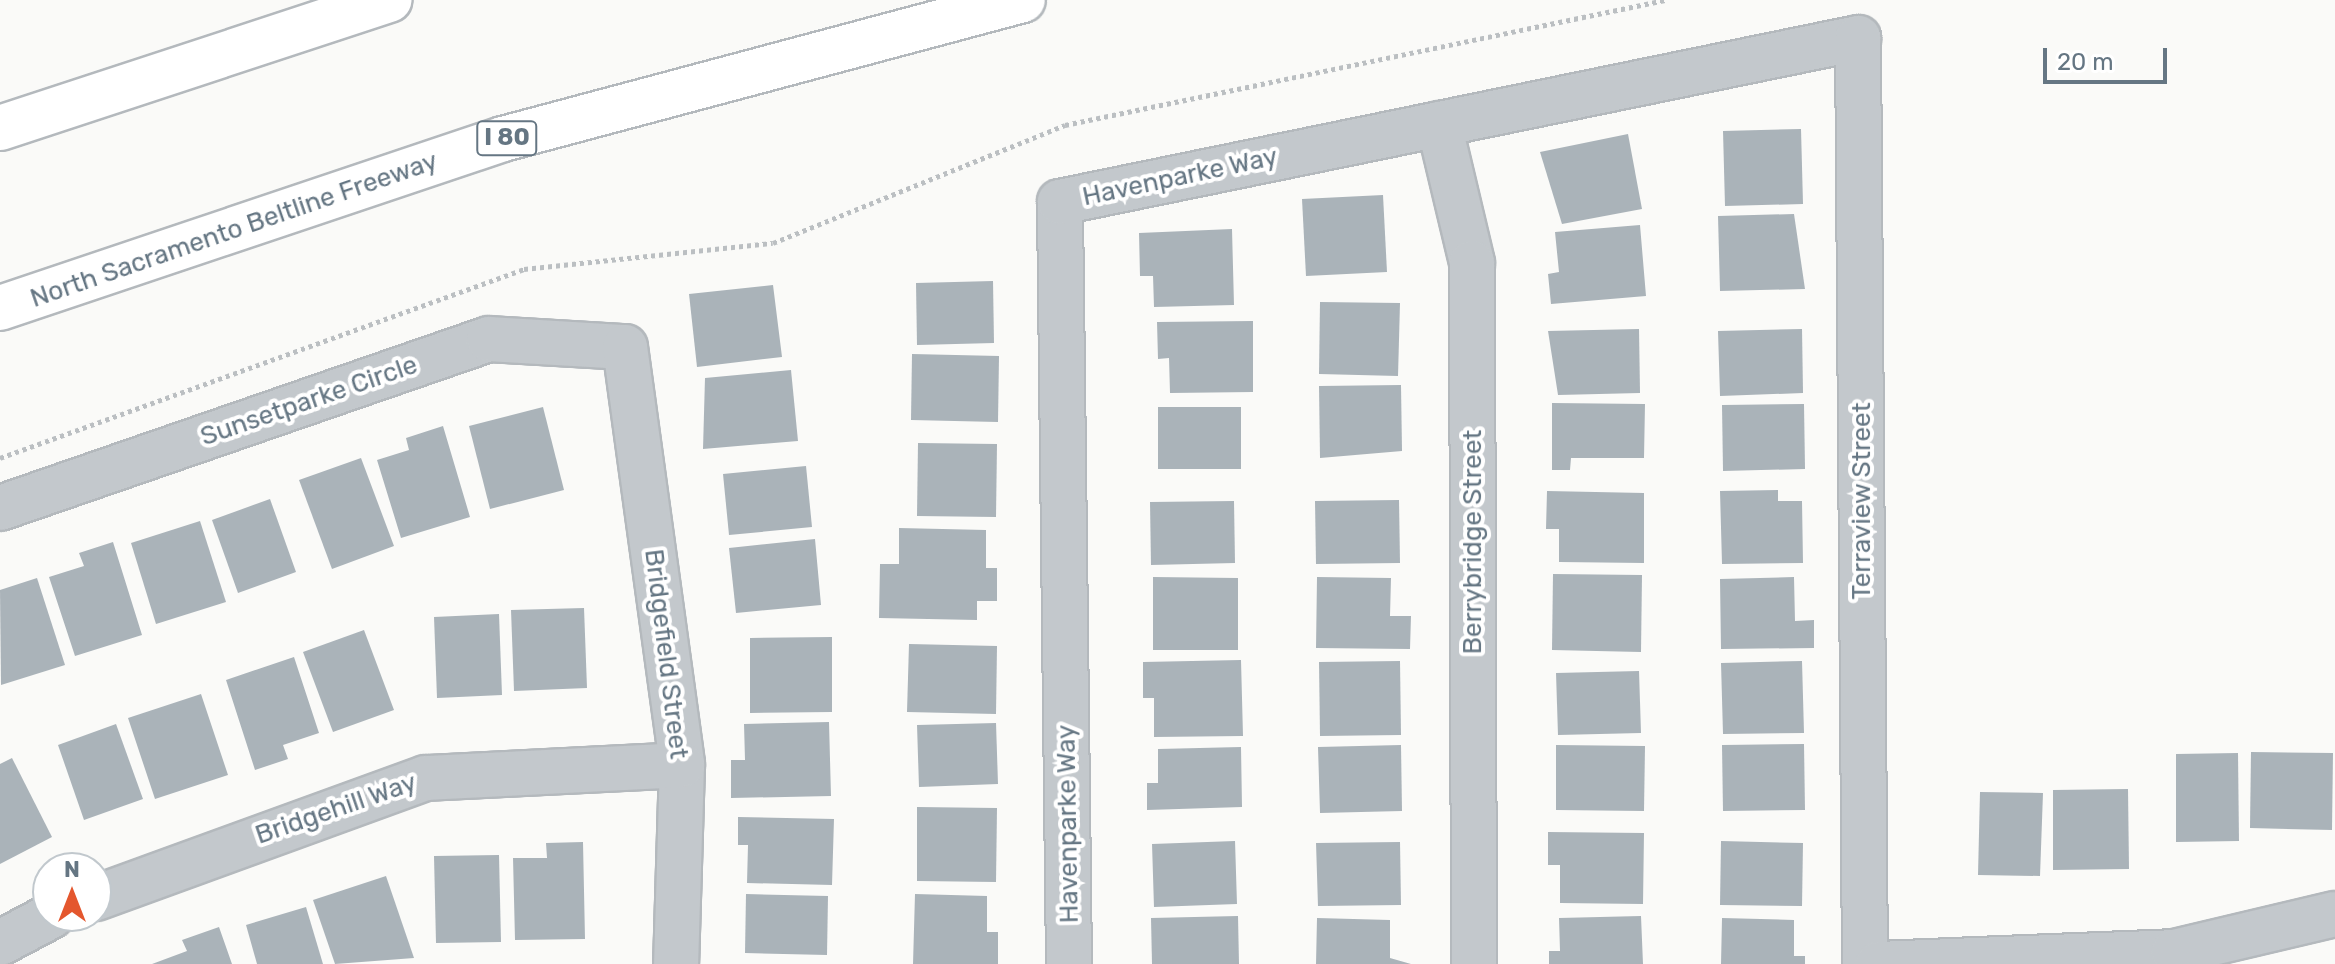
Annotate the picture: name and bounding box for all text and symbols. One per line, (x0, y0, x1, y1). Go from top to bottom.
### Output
scale bar (2047, 32, 2171, 82)
text: 20 m (2057, 48, 2114, 76)
road number: I 80 (475, 118, 539, 158)
street label: Havenparke Way (1079, 141, 1281, 213)
street label: North Sacramento Beltline Freeway (26, 145, 442, 315)
street label: Sunsetparke Circle (196, 349, 422, 453)
street label: Terraview Street (1846, 402, 1878, 600)
street label: Berrybridge Street (1457, 430, 1489, 654)
street label: Bridgefield Street (638, 547, 694, 761)
street label: Havenparke Way (1051, 724, 1085, 924)
street label: Bridgehill Way (251, 767, 421, 851)
north arrow (32, 852, 112, 932)
text: N (64, 856, 80, 883)

